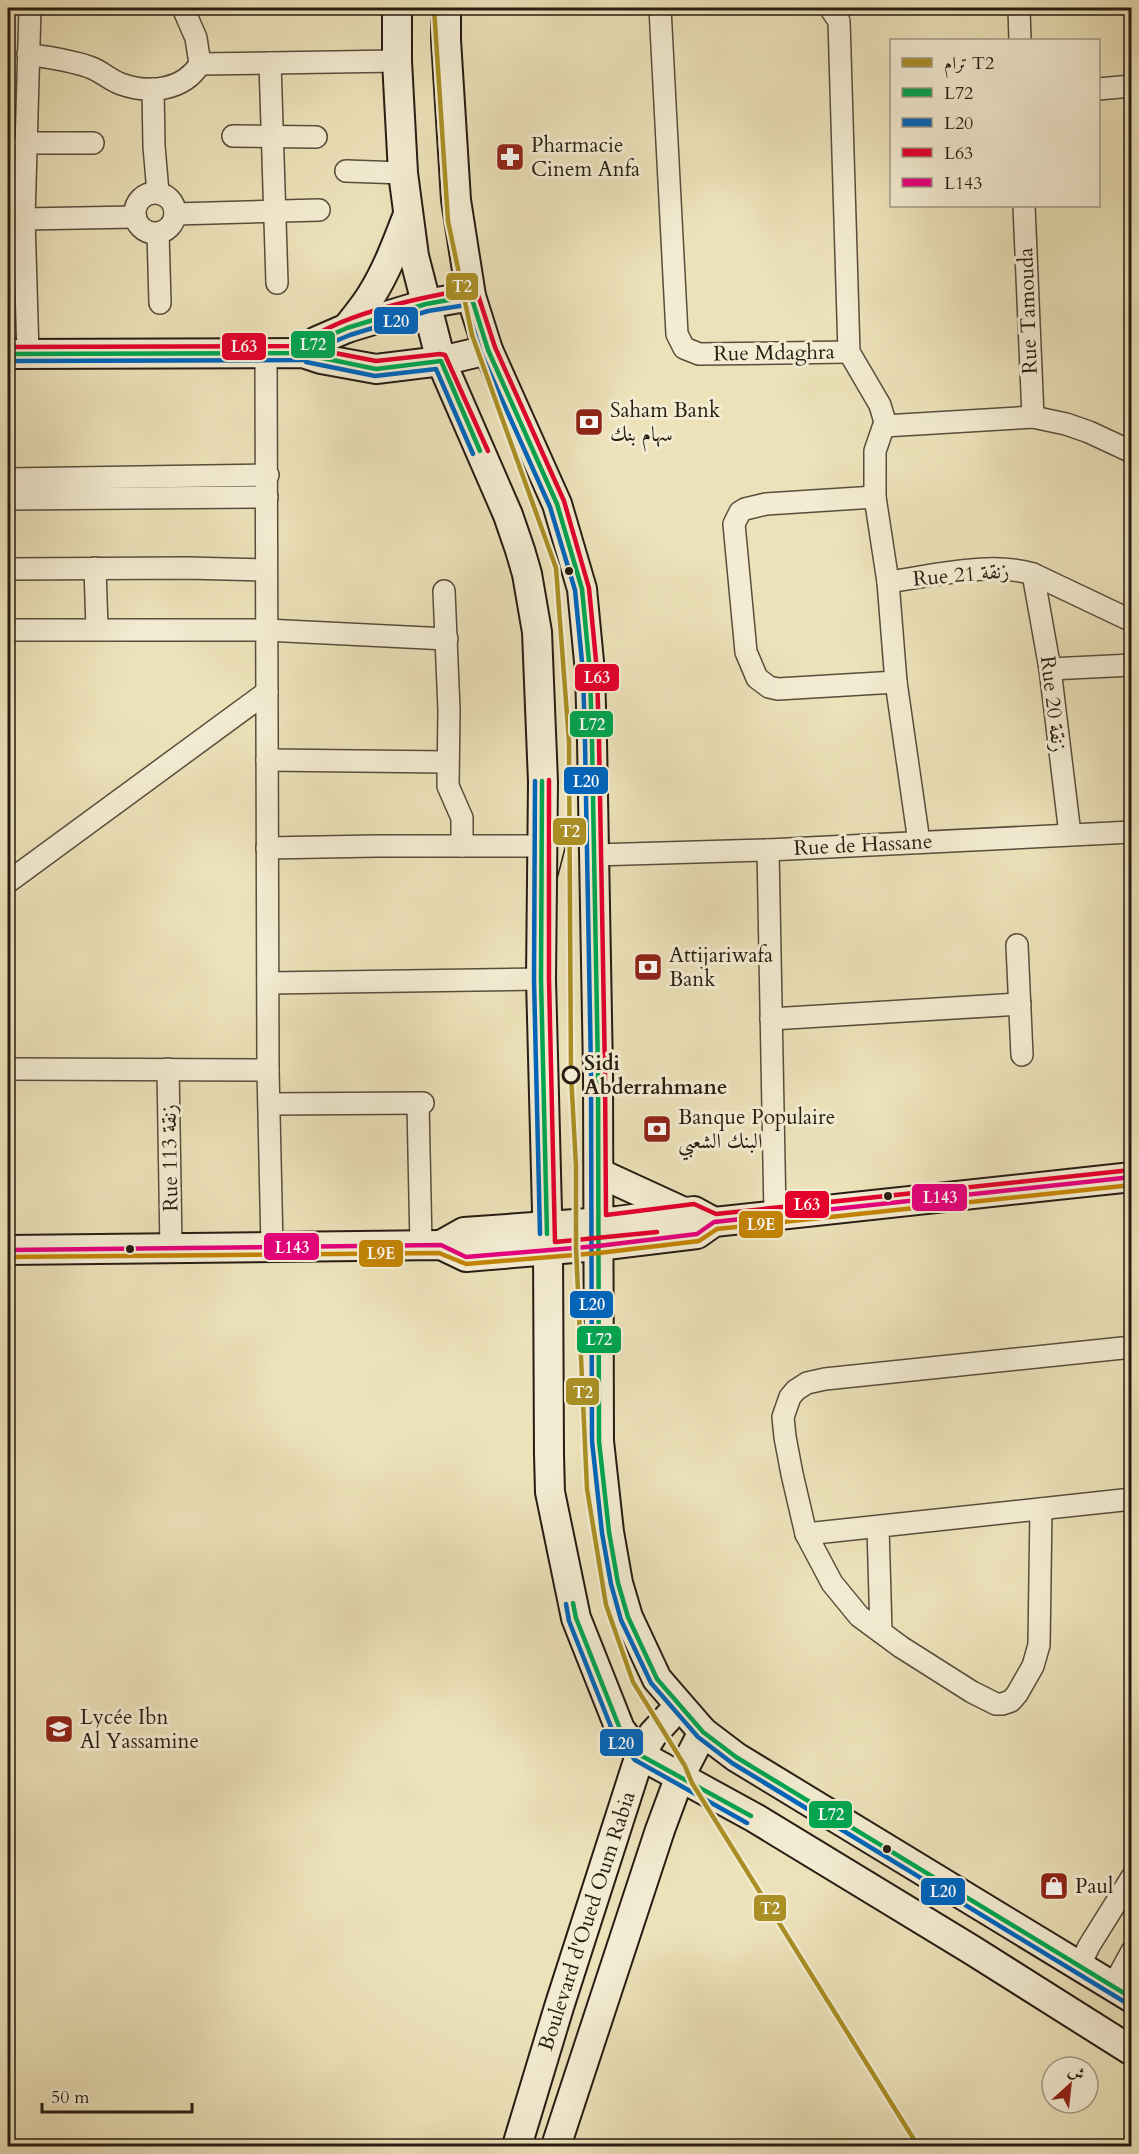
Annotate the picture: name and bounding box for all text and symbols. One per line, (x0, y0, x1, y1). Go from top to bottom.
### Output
legend (890, 39, 1100, 207)
text: ترام T2 (944, 51, 994, 79)
text: L72 (944, 81, 973, 106)
text: L20 (944, 111, 973, 136)
place label: Pharmacie Cinem Anfa (531, 131, 640, 184)
pharmacy icon: Pharmacie Cinem Anfa (494, 141, 526, 173)
text: L63 (944, 141, 973, 166)
text: L143 (944, 171, 983, 196)
street label: Rue Tamouda (1011, 247, 1045, 375)
line badge: T2 (445, 272, 479, 301)
text: T2 (452, 276, 472, 298)
line badge: L20 (373, 306, 419, 335)
text: L20 (383, 311, 409, 333)
line badge: L72 (290, 330, 336, 359)
line badge: L63 (221, 332, 267, 361)
text: L72 (300, 334, 326, 356)
text: L63 (231, 336, 257, 358)
street label: Rue Mdaghra (713, 337, 835, 369)
place label: Saham Bank سهام بنك (610, 396, 721, 452)
bank icon: Saham Bank سهام بنك (573, 406, 605, 438)
street label: Rue 21 زنقة (912, 556, 1010, 594)
unlabelled marker (563, 565, 575, 577)
street label: Rue 20 زنقة (1033, 654, 1073, 754)
line badge: L63 (574, 663, 620, 692)
text: L63 (584, 667, 610, 689)
line badge: L72 (569, 710, 614, 738)
text: L72 (579, 714, 605, 736)
line badge: L20 (563, 766, 609, 795)
text: L20 (573, 771, 599, 793)
line badge: T2 (552, 817, 587, 846)
text: T2 (560, 821, 580, 843)
street label: Rue de Hassane (793, 827, 933, 863)
place label: Attijariwafa Bank (669, 941, 773, 994)
bank icon: Attijariwafa Bank (632, 951, 664, 983)
place label: Sidi Abderrahmane (584, 1049, 727, 1102)
marker: Sidi Abderrahmane (562, 1066, 580, 1084)
place label: Banque Populaire البنك الشعبي (678, 1103, 835, 1161)
street label: Rue 113 زنقة (155, 1104, 185, 1212)
bank icon: Banque Populaire البنك الشعبي (641, 1113, 673, 1145)
line badge: L143 (911, 1183, 968, 1212)
text: L143 (923, 1187, 957, 1209)
line badge: L63 (784, 1190, 830, 1219)
unlabelled marker (882, 1190, 894, 1202)
text: L63 (794, 1194, 820, 1216)
line badge: L9E (738, 1210, 784, 1239)
text: L9E (747, 1214, 775, 1236)
line badge: L143 (263, 1232, 320, 1261)
text: L143 (275, 1237, 309, 1259)
line badge: L9E (358, 1239, 404, 1268)
unlabelled marker (124, 1243, 136, 1255)
text: L9E (367, 1243, 395, 1265)
line badge: L20 (569, 1290, 614, 1319)
text: L20 (579, 1294, 605, 1316)
line badge: L72 (576, 1325, 622, 1354)
text: L72 (586, 1329, 612, 1351)
line badge: T2 (565, 1377, 600, 1406)
text: T2 (573, 1382, 593, 1404)
place label: Lycée Ibn Al Yassamine (80, 1703, 199, 1756)
school or university icon: Lycée Ibn Al Yassamine (43, 1713, 75, 1745)
line badge: L20 (599, 1728, 644, 1757)
text: L20 (608, 1733, 634, 1755)
street label: Boulevard d'Oued Oum Rabia (531, 1788, 643, 2054)
line badge: L72 (808, 1800, 853, 1829)
text: L72 (818, 1804, 844, 1826)
unlabelled marker (881, 1843, 893, 1855)
shop icon: Paul (1038, 1870, 1070, 1902)
place label: Paul (1075, 1872, 1113, 1901)
line badge: L20 (920, 1877, 966, 1906)
text: L20 (930, 1881, 956, 1903)
line badge: T2 (753, 1894, 787, 1922)
text: T2 (760, 1898, 780, 1920)
north arrow (1040, 2055, 1100, 2115)
text: ش (1064, 2059, 1088, 2086)
scale bar (42, 2076, 192, 2114)
text: 50 m (51, 2085, 90, 2110)

